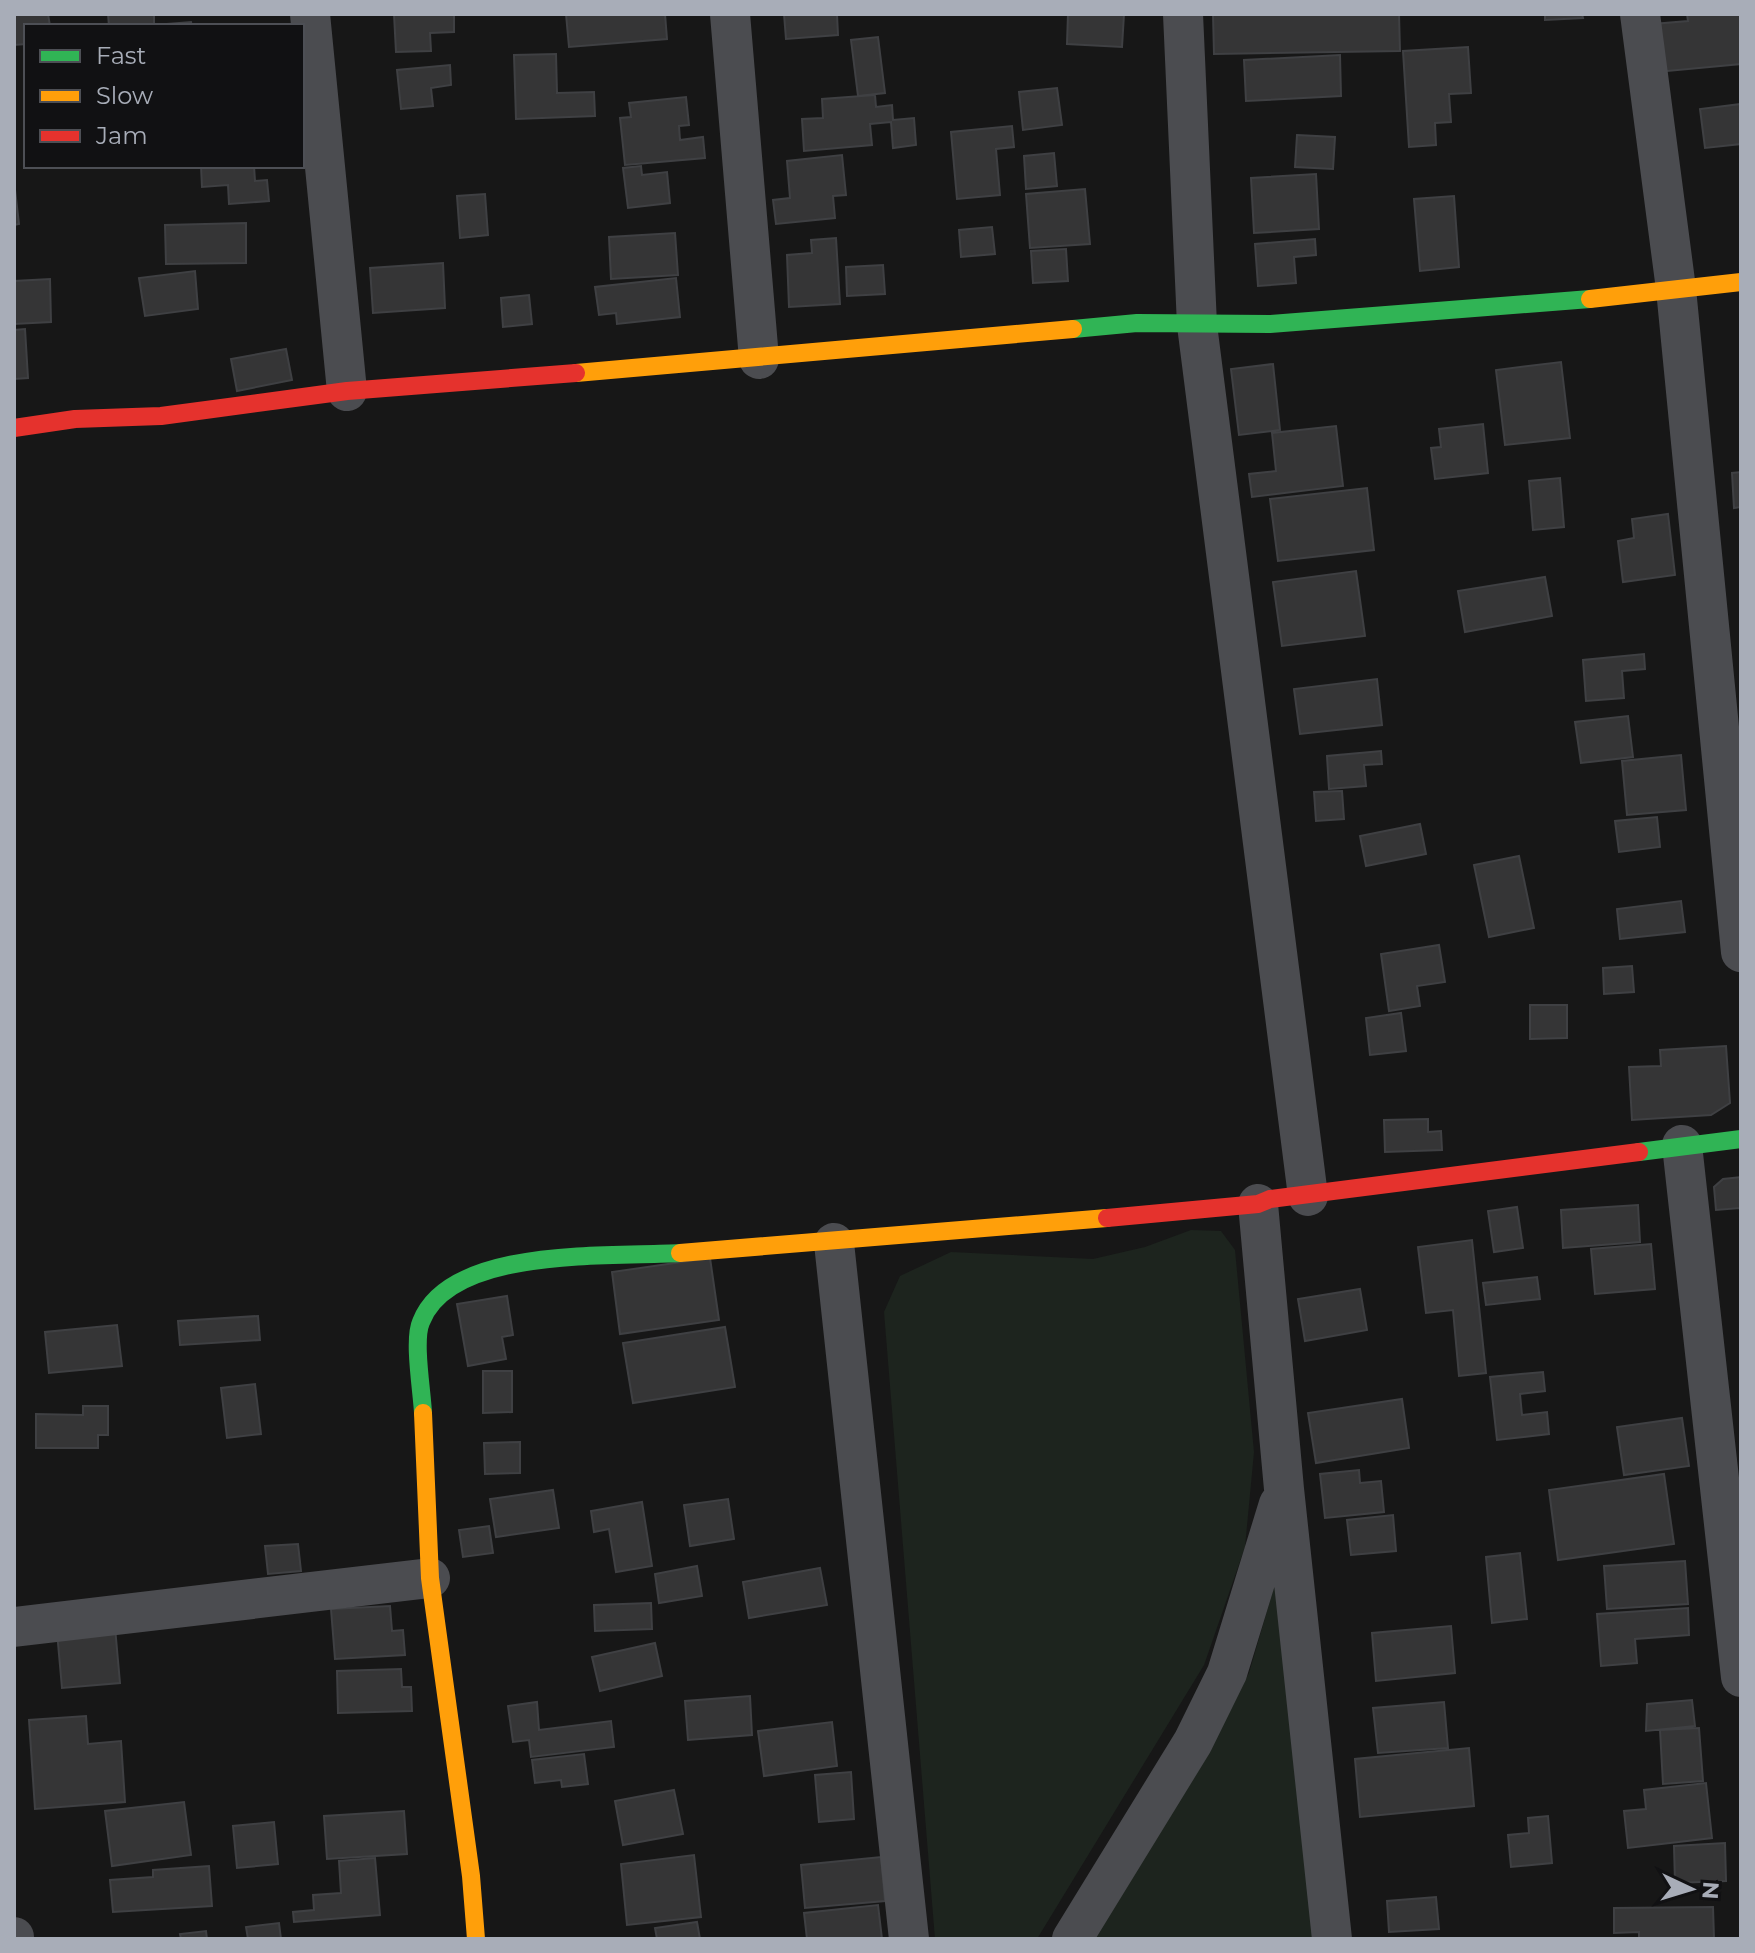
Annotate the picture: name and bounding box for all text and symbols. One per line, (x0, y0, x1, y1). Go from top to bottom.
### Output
legend (24, 24, 304, 168)
text: Fast (96, 41, 147, 70)
text: Slow (96, 81, 153, 110)
text: Jam (95, 121, 148, 150)
north arrow (1651, 1849, 1731, 1929)
text: N (1696, 1881, 1725, 1900)

